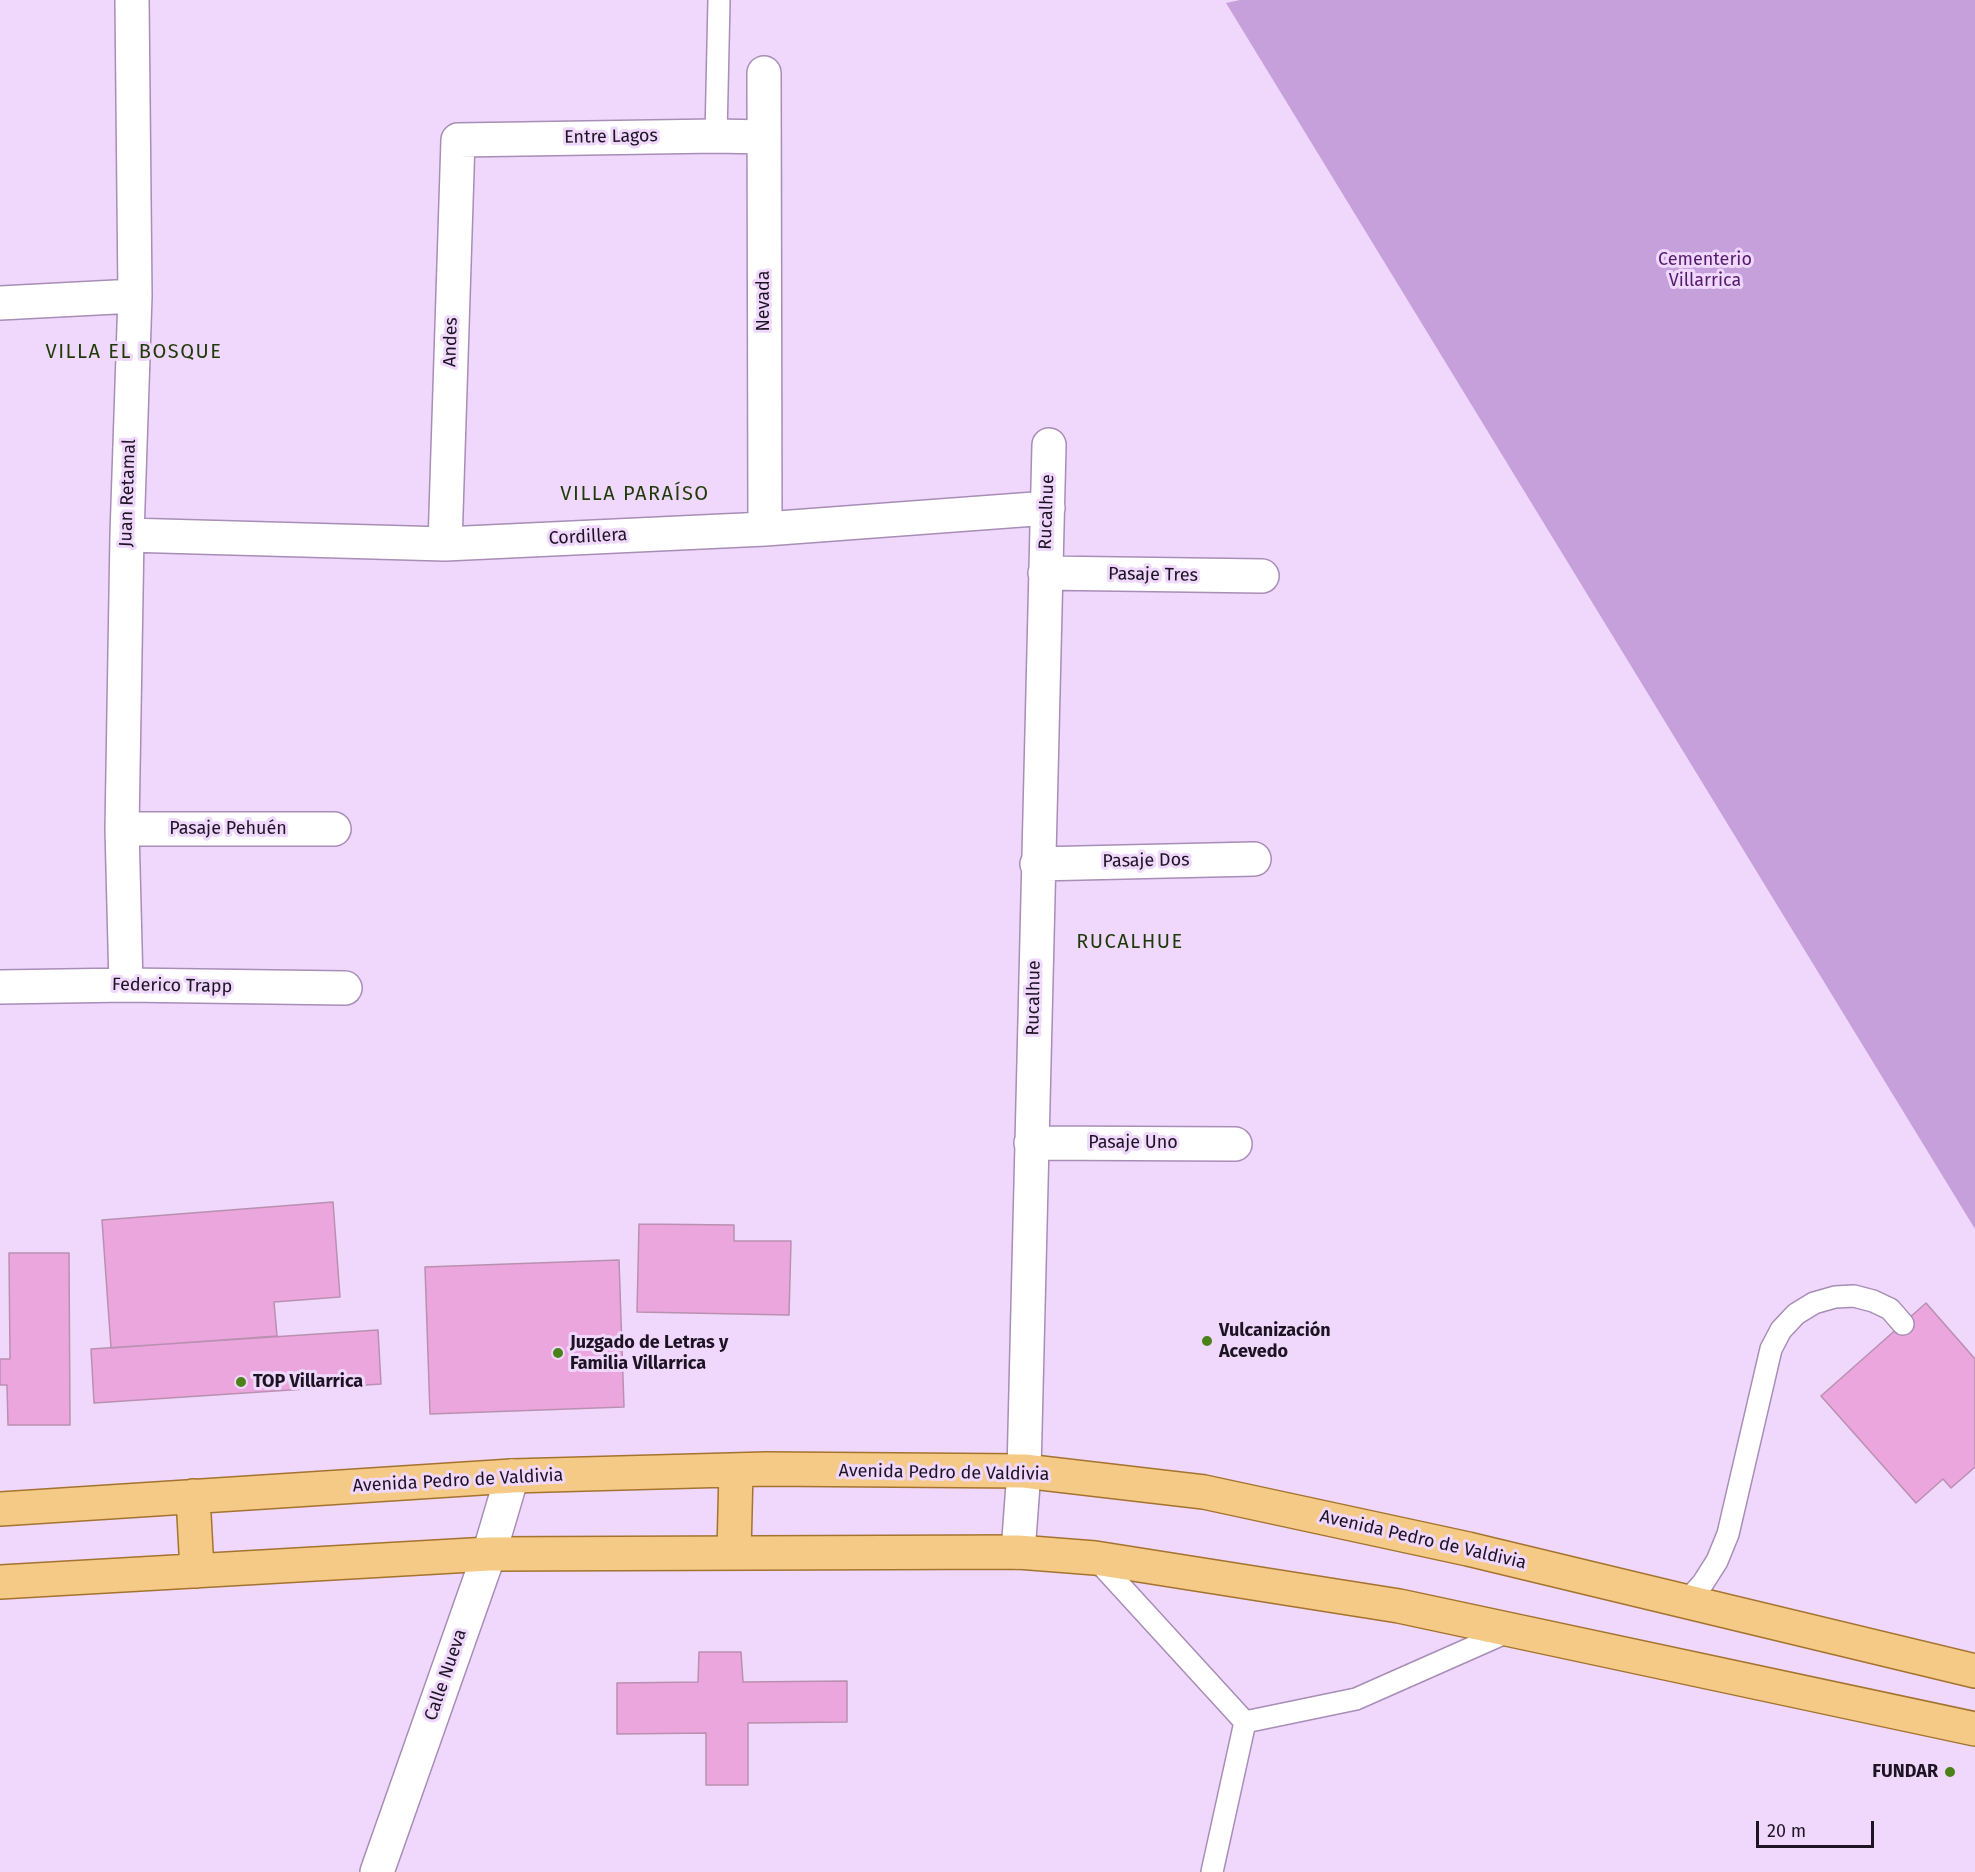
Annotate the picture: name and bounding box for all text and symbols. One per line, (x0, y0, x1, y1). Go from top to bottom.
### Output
street label: Entre Lagos (564, 125, 658, 149)
park label: Cementerio Villarrica (1658, 249, 1752, 292)
street label: Nevada (753, 271, 775, 331)
street label: Andes (439, 317, 463, 367)
district label: VILLA EL BOSQUE (46, 340, 222, 364)
street label: Juan Retamal (115, 439, 141, 547)
street label: Rucalhue (1035, 474, 1059, 550)
district label: VILLA PARAÍSO (560, 482, 710, 506)
street label: Cordillera (548, 524, 628, 550)
street label: Pasaje Tres (1108, 563, 1198, 587)
street label: Pasaje Pehuén (169, 818, 287, 840)
street label: Pasaje Dos (1102, 849, 1190, 873)
district label: RUCALHUE (1076, 930, 1184, 954)
street label: Rucalhue (1023, 960, 1045, 1036)
street label: Federico Trapp (112, 974, 232, 998)
street label: Pasaje Uno (1088, 1132, 1178, 1154)
place label: Vulcanización Acevedo (1219, 1320, 1331, 1362)
place label: Juzgado de Letras y Familia Villarrica (570, 1332, 728, 1374)
marker: Vulcanización Acevedo (1200, 1334, 1214, 1348)
marker: Juzgado de Letras y Familia Villarrica (551, 1346, 565, 1360)
place label: TOP Villarrica (253, 1371, 363, 1393)
marker: TOP Villarrica (234, 1375, 248, 1389)
street label: Avenida Pedro de Valdivia (838, 1460, 1050, 1486)
street label: Avenida Pedro de Valdivia (352, 1465, 564, 1497)
street label: Avenida Pedro de Valdivia (1318, 1506, 1528, 1574)
street label: Calle Nueva (420, 1626, 472, 1724)
place label: FUNDAR (1872, 1761, 1938, 1783)
marker: FUNDAR (1943, 1765, 1957, 1779)
scale bar (1759, 1809, 1878, 1847)
text: 20 m (1767, 1820, 1806, 1842)

